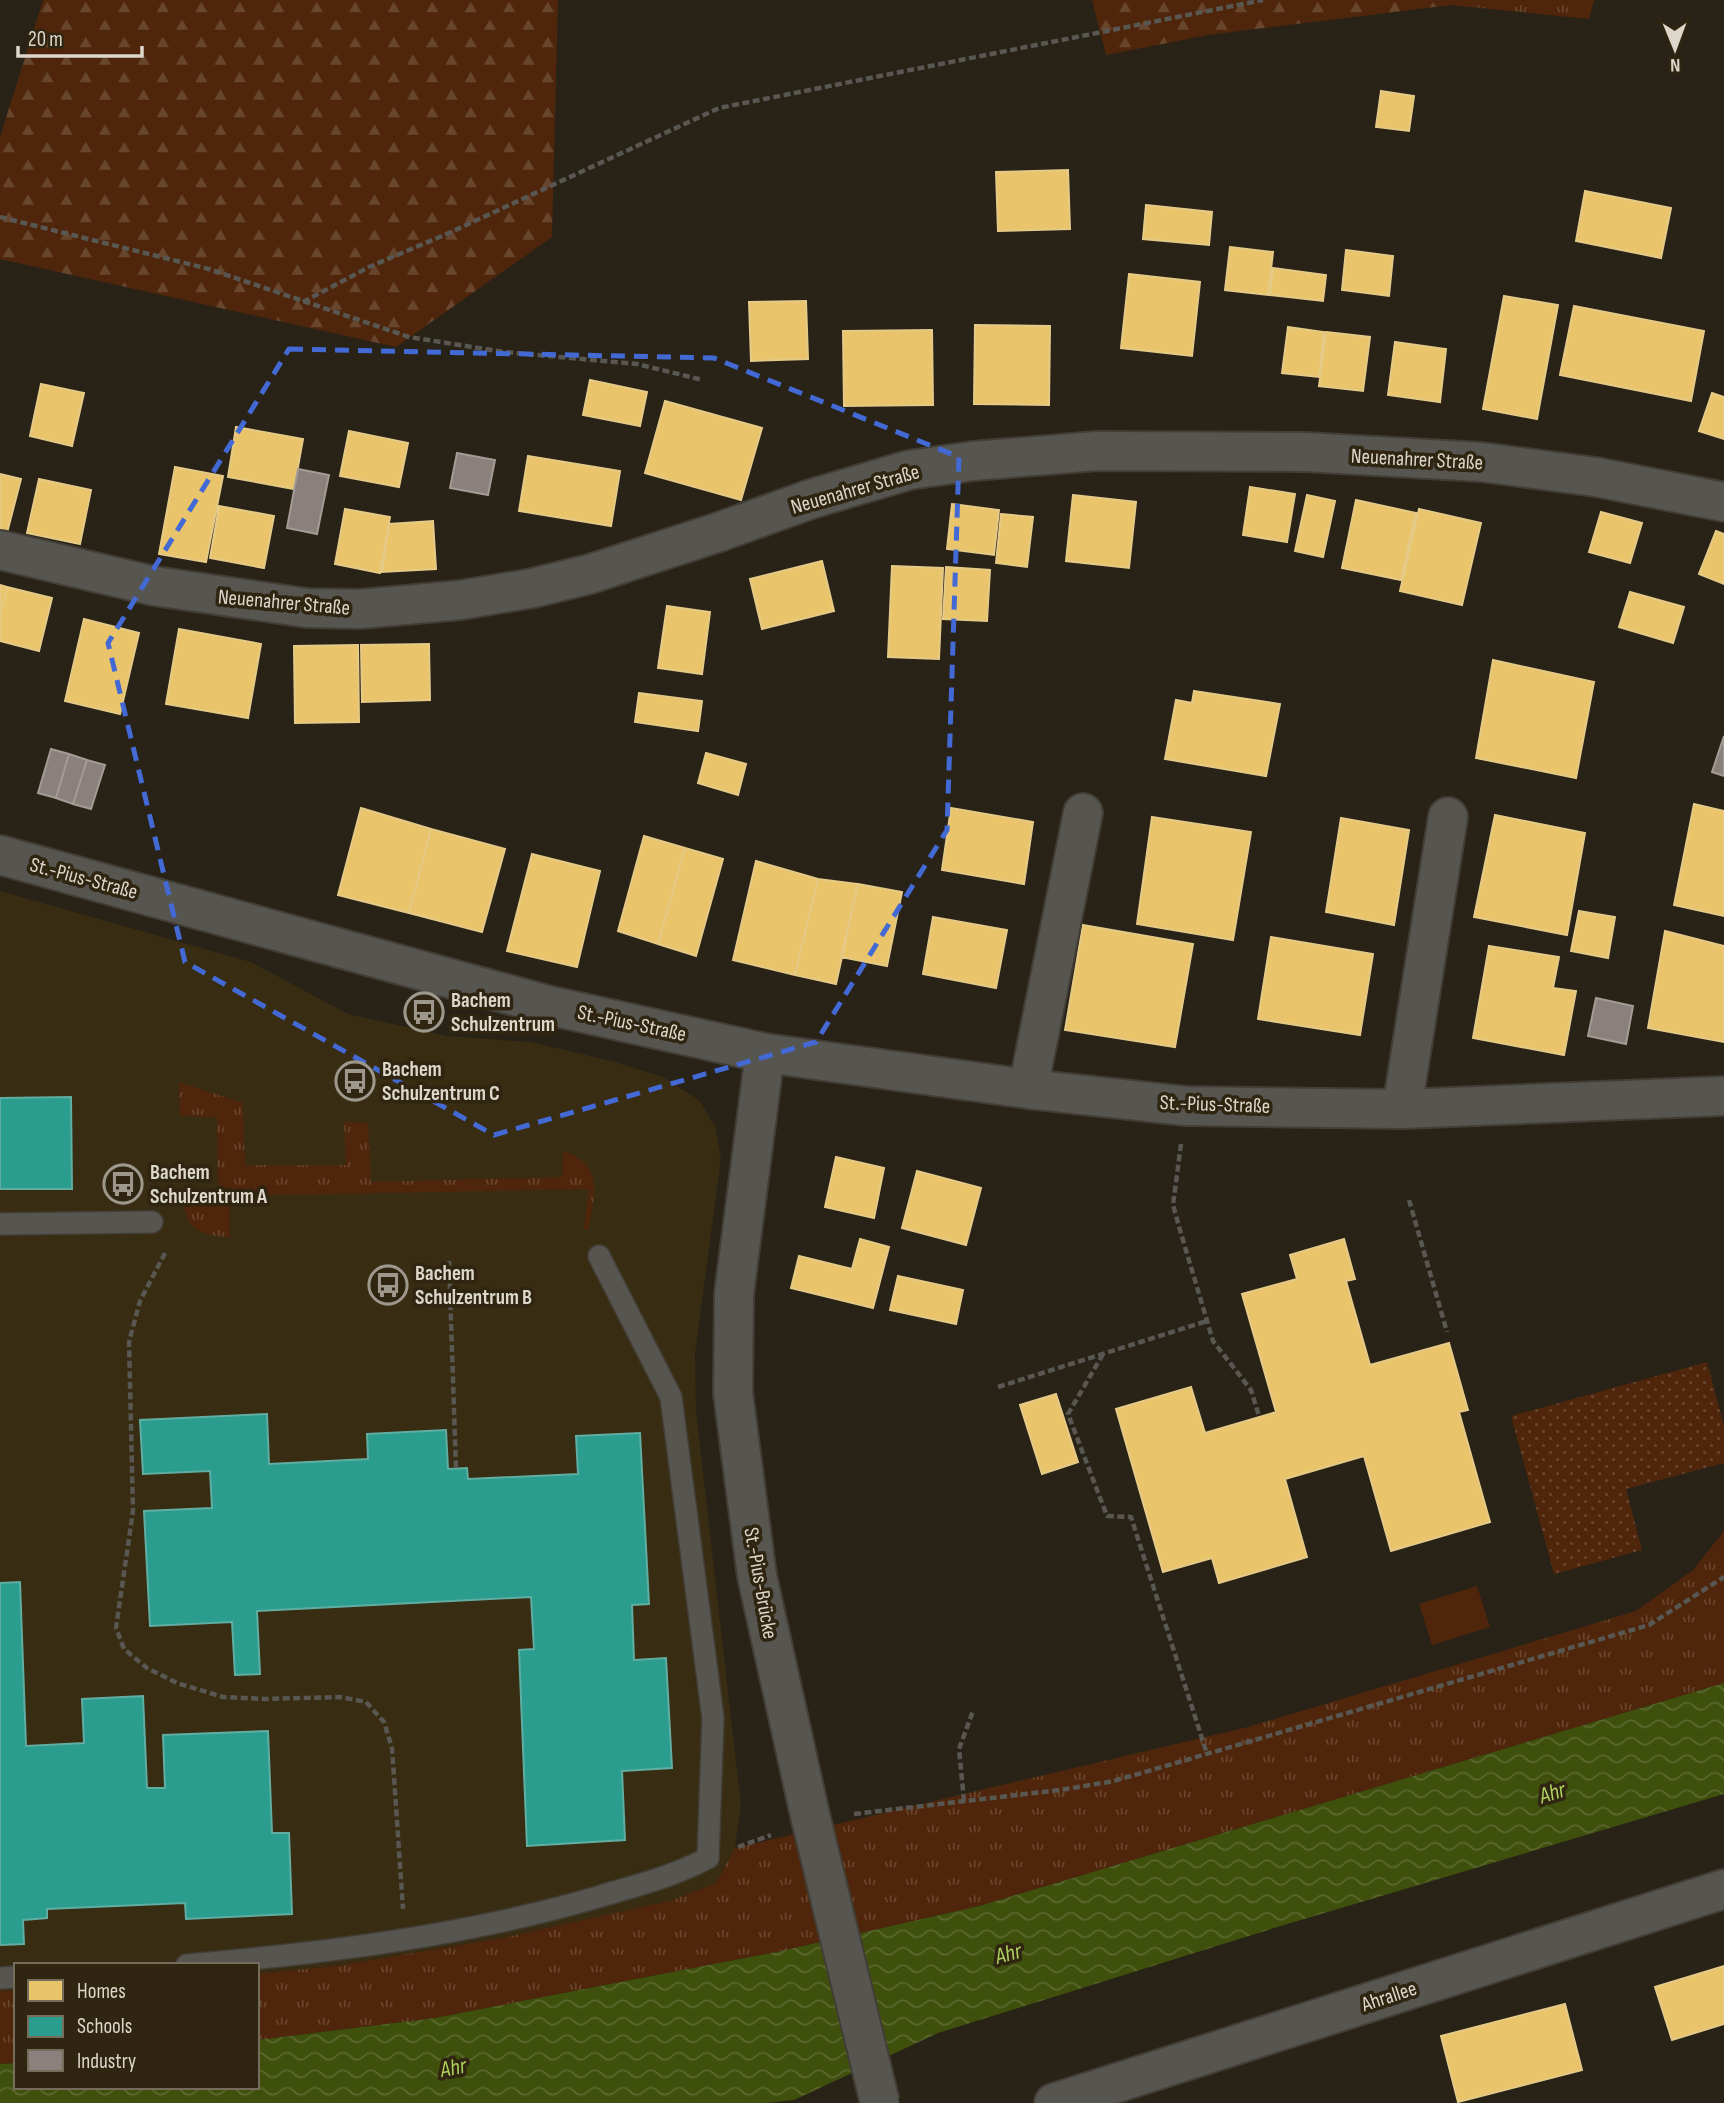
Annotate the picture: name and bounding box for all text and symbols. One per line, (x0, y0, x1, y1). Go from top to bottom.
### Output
scale bar (18, 14, 142, 58)
north arrow (1640, 14, 1710, 84)
text: 20 m (28, 27, 63, 52)
text: N (1670, 53, 1681, 76)
street label: Neuenahrer Straße (1350, 444, 1484, 475)
street label: Neuenahrer Straße (788, 459, 922, 520)
street label: Neuenahrer Straße (217, 584, 351, 621)
street label: St.-Pius-Straße (27, 852, 140, 905)
place label: Bachem Schulzentrum (451, 988, 555, 1037)
bus stop icon: Bachem Schulzentrum (403, 991, 445, 1033)
street label: St.-Pius-Straße (575, 1000, 688, 1047)
place label: Bachem Schulzentrum C (382, 1057, 500, 1106)
bus stop icon: Bachem Schulzentrum C (334, 1060, 376, 1102)
street label: St.-Pius-Straße (1159, 1090, 1271, 1119)
place label: Bachem Schulzentrum A (150, 1160, 268, 1209)
bus stop icon: Bachem Schulzentrum A (102, 1163, 144, 1205)
place label: Bachem Schulzentrum B (415, 1261, 532, 1310)
bus stop icon: Bachem Schulzentrum B (367, 1264, 409, 1306)
street label: St.-Pius-Brücke (738, 1525, 783, 1641)
water label: Ahr (1535, 1775, 1570, 1810)
water label: Ahr (991, 1937, 1026, 1971)
legend (14, 1963, 259, 2089)
street label: Ahrallee (1357, 1976, 1420, 2017)
text: Homes (77, 1979, 126, 2004)
text: Schools (77, 2014, 132, 2039)
text: Industry (77, 2049, 136, 2074)
water label: Ahr (437, 2051, 470, 2084)

